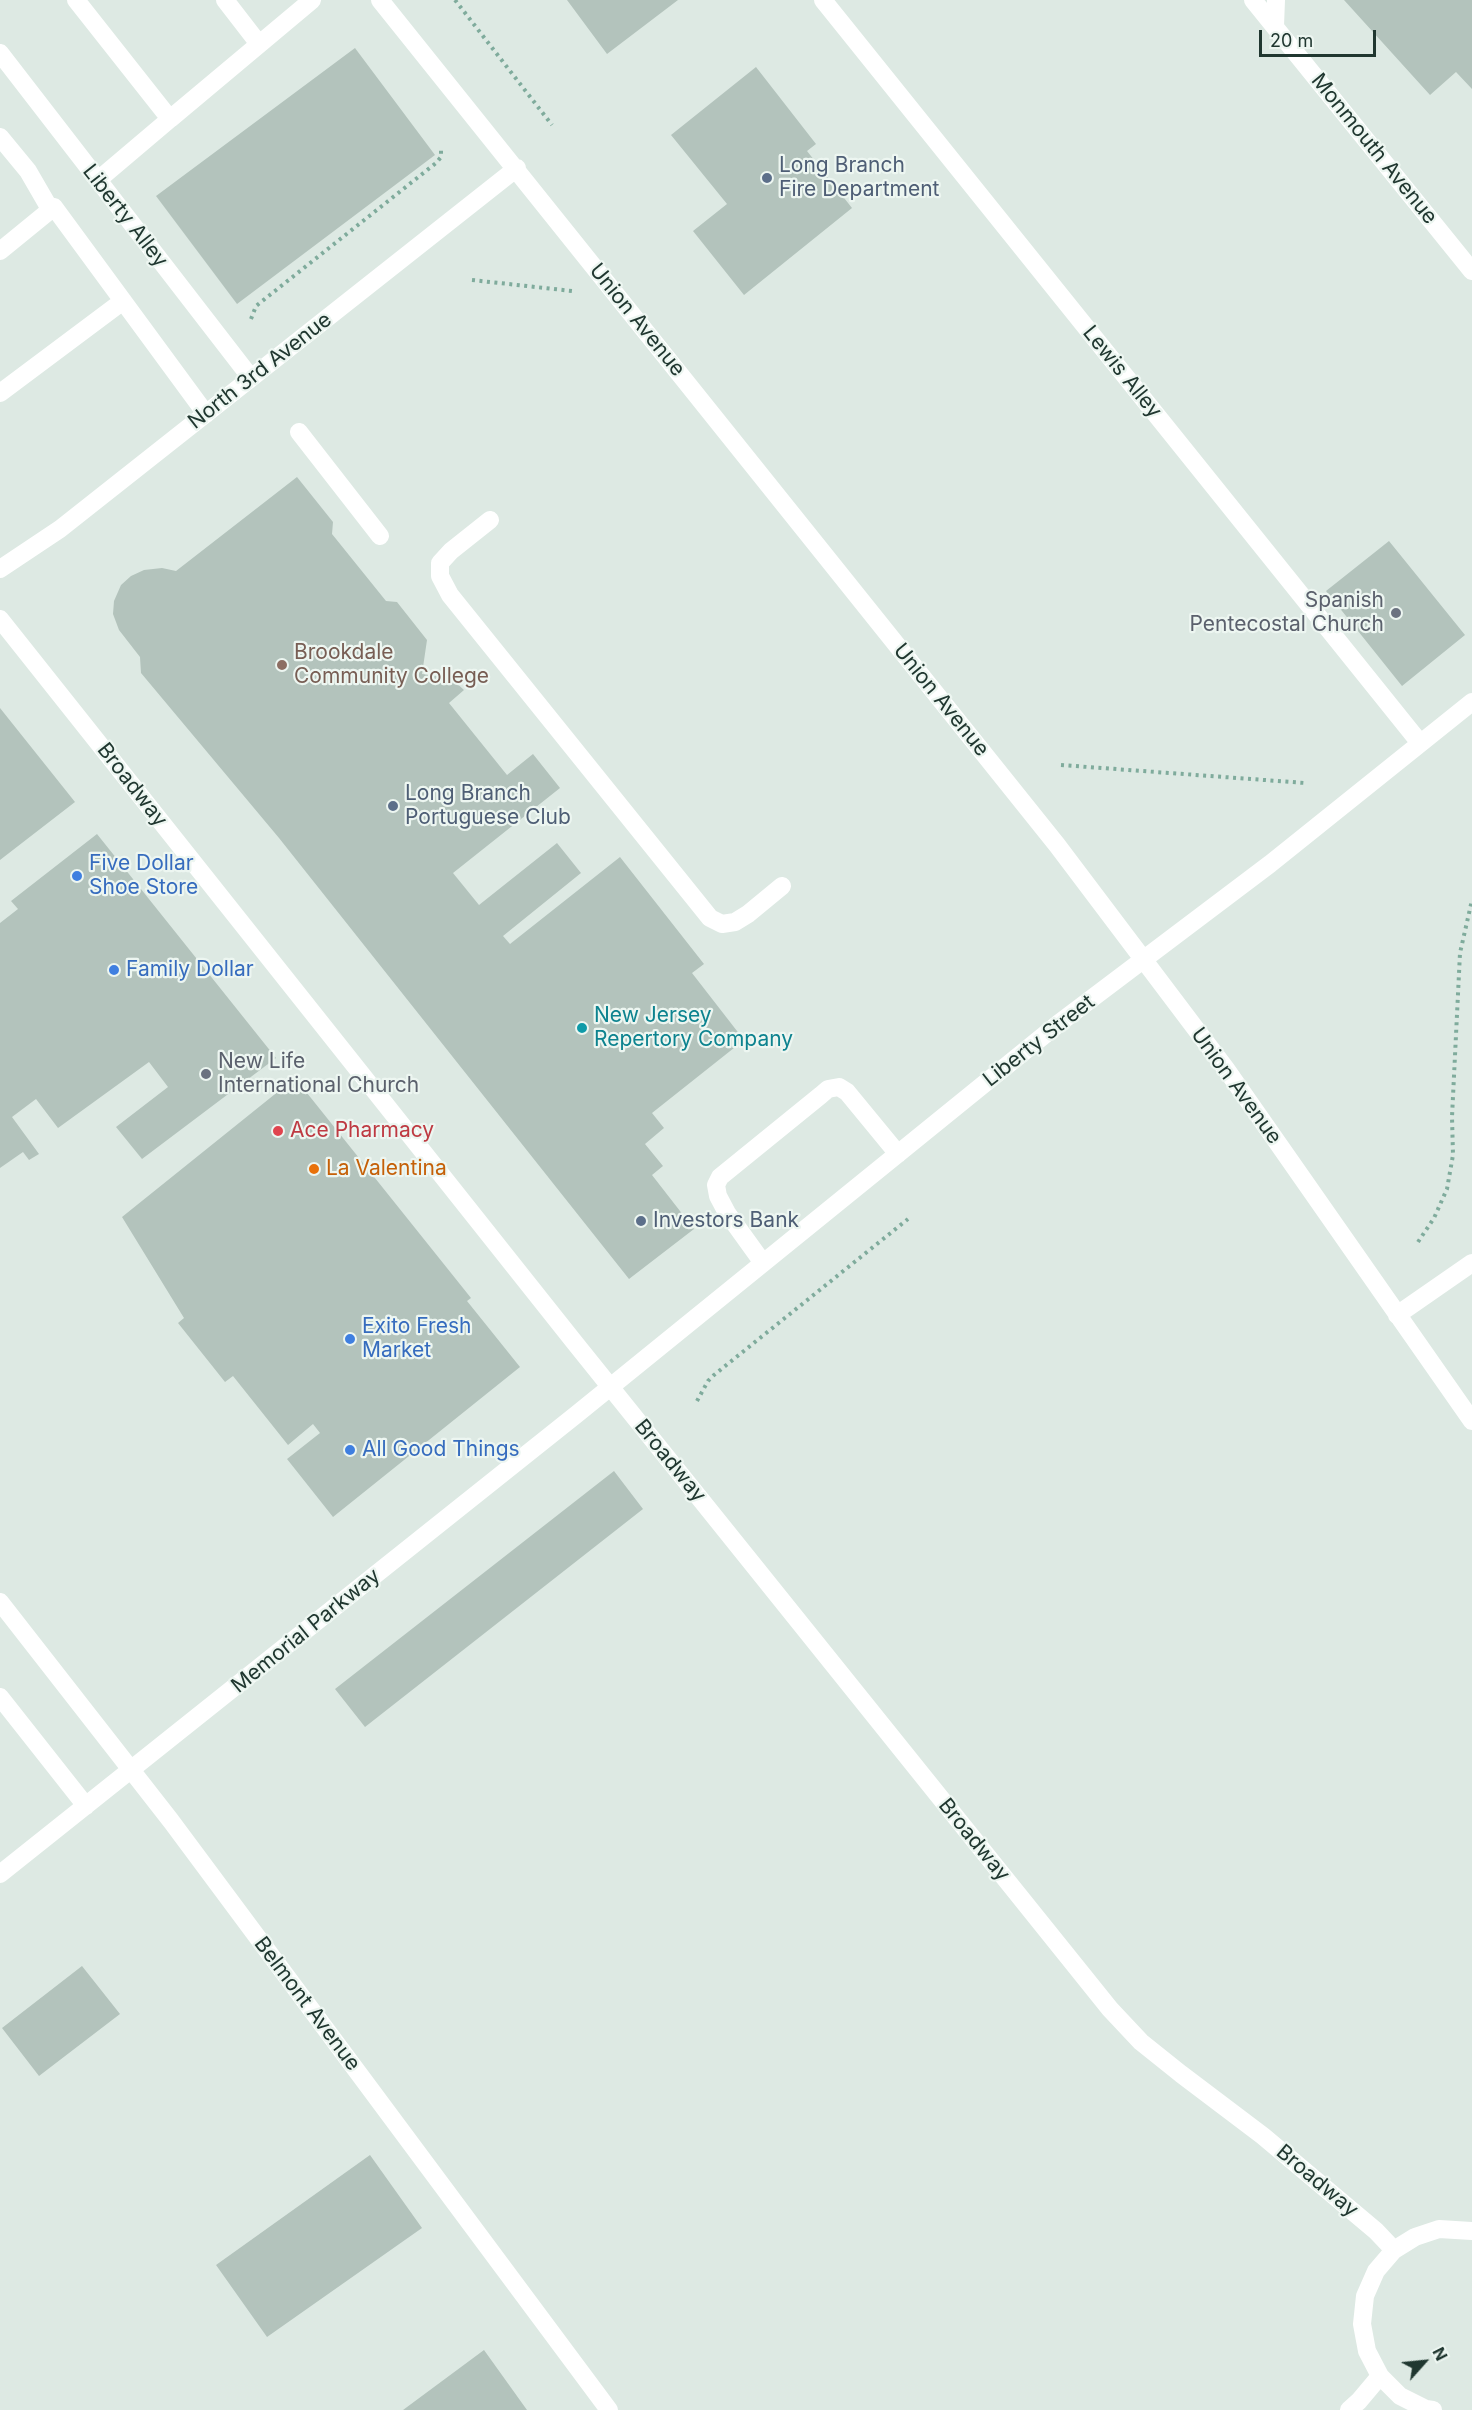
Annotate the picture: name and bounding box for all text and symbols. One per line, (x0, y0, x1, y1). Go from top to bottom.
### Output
scale bar (1262, 18, 1379, 56)
text: 20 m (1270, 30, 1313, 51)
street label: Monmouth Avenue (1306, 69, 1442, 229)
place label: Long Branch Fire Department (779, 153, 939, 203)
street label: Liberty Alley (77, 160, 173, 272)
marker: Long Branch Fire Department (760, 171, 774, 185)
street label: Union Avenue (584, 259, 690, 381)
street label: North 3rd Avenue (183, 307, 337, 435)
street label: Lewis Alley (1077, 321, 1167, 423)
place label: Spanish Pentecostal Church (1190, 588, 1384, 638)
marker: Spanish Pentecostal Church (1389, 606, 1403, 620)
street label: Union Avenue (888, 639, 994, 761)
place label: Brookdale Community College (294, 640, 489, 690)
marker: Brookdale Community College (275, 658, 289, 672)
street label: Broadway (92, 738, 172, 832)
place label: Long Branch Portuguese Club (405, 781, 571, 831)
marker: Long Branch Portuguese Club (386, 799, 400, 813)
place label: Five Dollar Shoe Store (89, 851, 198, 901)
marker: Five Dollar Shoe Store (70, 869, 84, 883)
place label: Family Dollar (126, 957, 254, 983)
marker: Family Dollar (107, 963, 121, 977)
street label: Liberty Street (978, 990, 1100, 1092)
place label: New Jersey Repertory Company (594, 1003, 793, 1053)
marker: New Jersey Repertory Company (575, 1021, 589, 1035)
street label: Union Avenue (1185, 1023, 1287, 1149)
place label: New Life International Church (218, 1049, 419, 1099)
marker: New Life International Church (199, 1067, 213, 1081)
place label: Ace Pharmacy (290, 1118, 434, 1144)
marker: Ace Pharmacy (271, 1124, 285, 1138)
place label: La Valentina (326, 1156, 447, 1182)
marker: La Valentina (307, 1162, 321, 1176)
place label: Investors Bank (653, 1208, 799, 1234)
marker: Investors Bank (634, 1214, 648, 1228)
place label: Exito Fresh Market (362, 1314, 471, 1364)
marker: Exito Fresh Market (343, 1332, 357, 1346)
street label: Broadway (629, 1415, 711, 1507)
place label: All Good Things (362, 1437, 520, 1463)
marker: All Good Things (343, 1443, 357, 1457)
street label: Memorial Parkway (227, 1563, 385, 1699)
street label: Broadway (933, 1794, 1015, 1886)
street label: Belmont Avenue (248, 1932, 366, 2076)
street label: Broadway (1271, 2139, 1363, 2223)
north arrow (1394, 2332, 1454, 2392)
text: N (1428, 2344, 1452, 2364)

